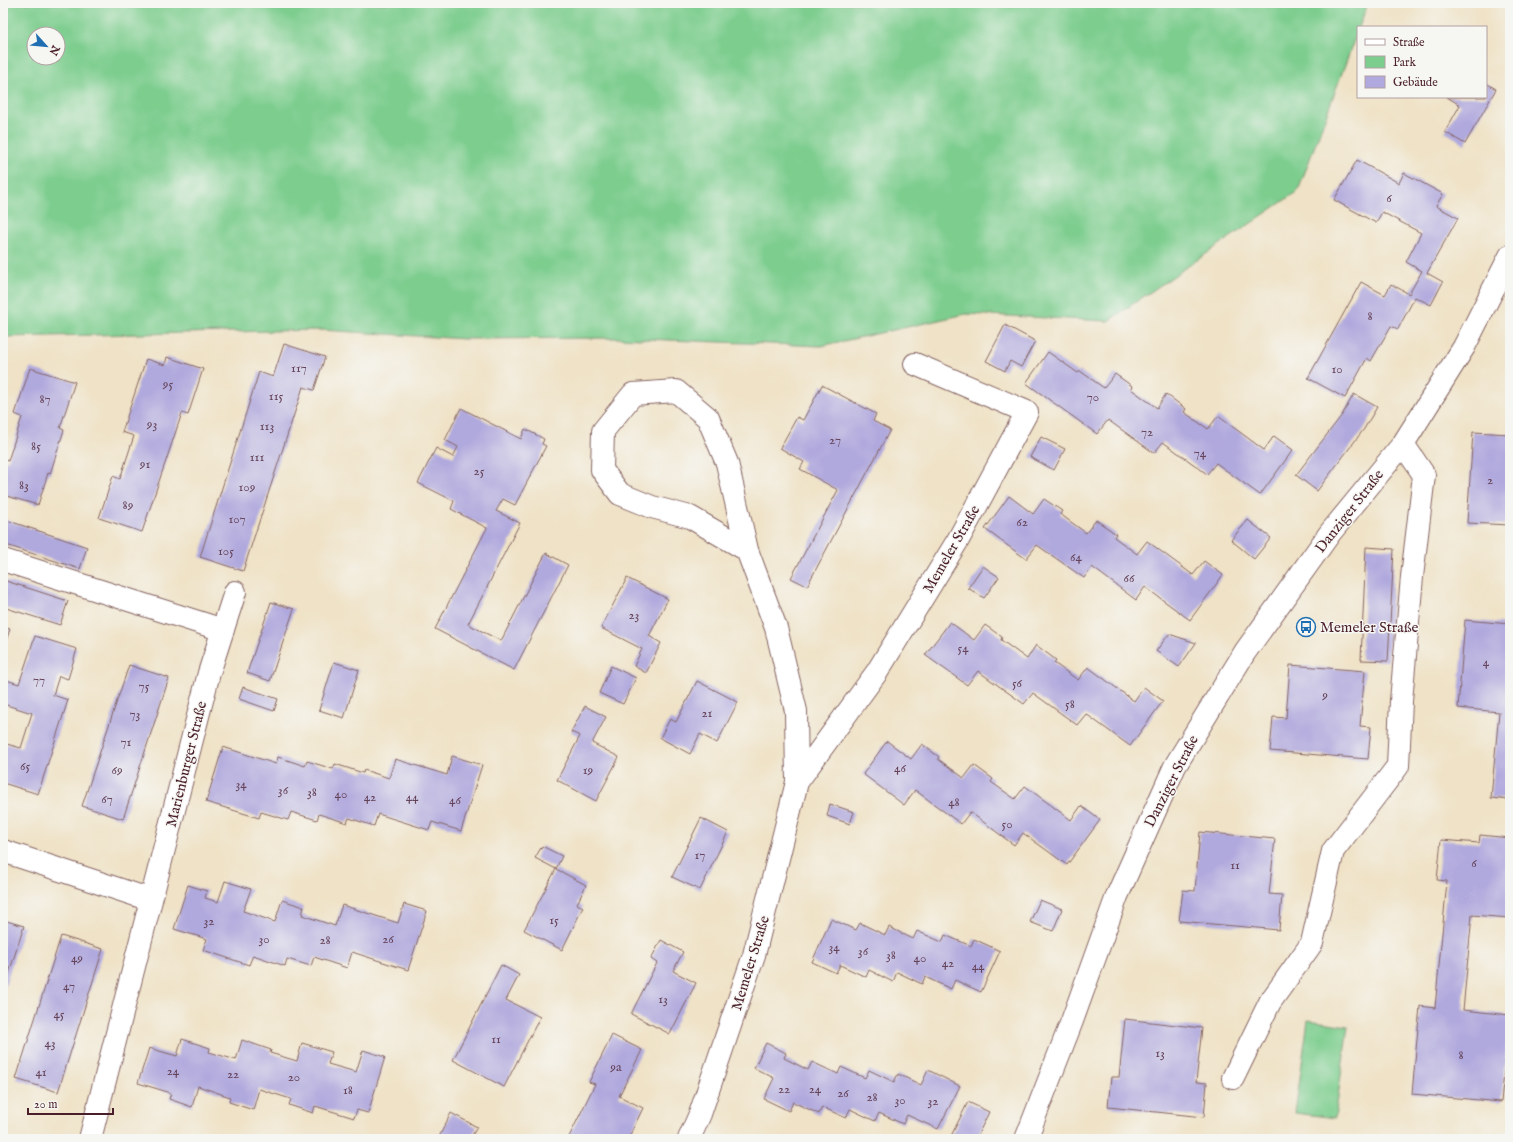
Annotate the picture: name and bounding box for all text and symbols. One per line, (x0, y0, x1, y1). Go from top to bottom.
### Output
north arrow (26, 26, 66, 66)
legend (1357, 26, 1487, 98)
text: Straße (1393, 35, 1425, 50)
text: N (45, 42, 63, 58)
text: Park (1393, 55, 1416, 70)
text: Gebäude (1393, 75, 1438, 90)
house number: 6 (1386, 190, 1392, 207)
house number: 8 (1367, 308, 1373, 325)
house number: 117 (291, 360, 307, 377)
house number: 10 (1331, 361, 1343, 378)
house number: 95 (162, 376, 173, 393)
house number: 115 (269, 388, 283, 405)
house number: 70 (1087, 389, 1099, 406)
house number: 87 (39, 391, 51, 408)
house number: 93 (146, 416, 157, 433)
house number: 113 (260, 418, 274, 435)
house number: 72 (1141, 424, 1153, 441)
house number: 27 (829, 432, 841, 449)
house number: 85 (31, 438, 41, 455)
house number: 74 (1194, 445, 1207, 462)
house number: 111 (250, 449, 264, 466)
house number: 91 (139, 456, 150, 473)
house number: 25 (474, 463, 485, 480)
street label: Danziger Straße (1311, 466, 1388, 557)
house number: 2 (1487, 472, 1493, 489)
house number: 83 (19, 477, 29, 494)
house number: 109 (239, 479, 256, 496)
house number: 89 (123, 497, 134, 514)
street label: Memeler Straße (919, 502, 984, 597)
house number: 107 (228, 511, 246, 528)
house number: 62 (1016, 514, 1028, 531)
house number: 105 (218, 543, 234, 560)
house number: 64 (1070, 549, 1083, 566)
house number: 66 (1124, 570, 1135, 587)
house number: 23 (629, 607, 640, 624)
bus stop icon: Memeler Straße (1295, 616, 1317, 638)
place label: Memeler Straße (1320, 618, 1419, 637)
house number: 54 (957, 640, 969, 657)
house number: 4 (1483, 654, 1490, 671)
house number: 77 (33, 672, 45, 689)
house number: 56 (1012, 675, 1023, 692)
house number: 75 (139, 678, 150, 695)
house number: 9 (1321, 687, 1328, 704)
house number: 58 (1065, 696, 1075, 713)
street label: Marienburger Straße (162, 699, 211, 829)
house number: 21 (702, 705, 713, 722)
house number: 73 (130, 706, 141, 723)
street label: Danziger Straße (1140, 732, 1203, 830)
house number: 71 (121, 734, 132, 751)
house number: 65 (20, 758, 30, 775)
house number: 46 (894, 760, 906, 777)
house number: 69 (111, 762, 123, 779)
house number: 19 (583, 762, 594, 779)
house number: 34 (235, 776, 247, 793)
house number: 36 (278, 782, 289, 799)
house number: 38 (307, 784, 317, 801)
house number: 40 (335, 786, 347, 803)
house number: 42 (364, 789, 376, 806)
house number: 44 (406, 789, 419, 806)
house number: 67 (101, 791, 113, 808)
house number: 46 (449, 792, 461, 809)
house number: 48 (948, 794, 960, 811)
house number: 50 (1001, 816, 1013, 833)
house number: 17 (695, 847, 705, 864)
house number: 6 (1471, 855, 1477, 872)
house number: 11 (1230, 857, 1240, 874)
house number: 15 (549, 912, 559, 929)
house number: 32 (204, 913, 214, 930)
street label: Memeler Straße (727, 913, 774, 1013)
house number: 30 (258, 931, 270, 948)
house number: 26 (382, 931, 394, 948)
house number: 28 (319, 932, 331, 949)
house number: 34 (828, 939, 840, 956)
house number: 36 (858, 943, 869, 960)
house number: 38 (886, 947, 896, 964)
house number: 49 (71, 950, 83, 967)
house number: 40 (914, 950, 926, 967)
house number: 42 (942, 955, 954, 972)
house number: 44 (972, 958, 985, 975)
house number: 47 (63, 978, 75, 995)
house number: 13 (658, 991, 668, 1008)
house number: 45 (53, 1006, 65, 1023)
house number: 11 (491, 1031, 501, 1048)
house number: 43 (44, 1035, 56, 1052)
house number: 13 (1155, 1045, 1165, 1062)
house number: 8 (1458, 1047, 1464, 1064)
house number: 9a (609, 1059, 622, 1076)
house number: 24 (167, 1063, 180, 1080)
house number: 41 (35, 1064, 47, 1081)
house number: 22 (227, 1066, 239, 1083)
house number: 20 (288, 1069, 300, 1086)
house number: 22 (778, 1081, 790, 1098)
house number: 24 (809, 1081, 822, 1098)
house number: 18 (343, 1082, 353, 1099)
house number: 26 (837, 1085, 849, 1102)
house number: 28 (866, 1089, 878, 1106)
scale bar (28, 1090, 113, 1116)
house number: 30 (894, 1092, 906, 1109)
house number: 32 (928, 1093, 938, 1110)
text: 20 m (34, 1097, 57, 1112)

